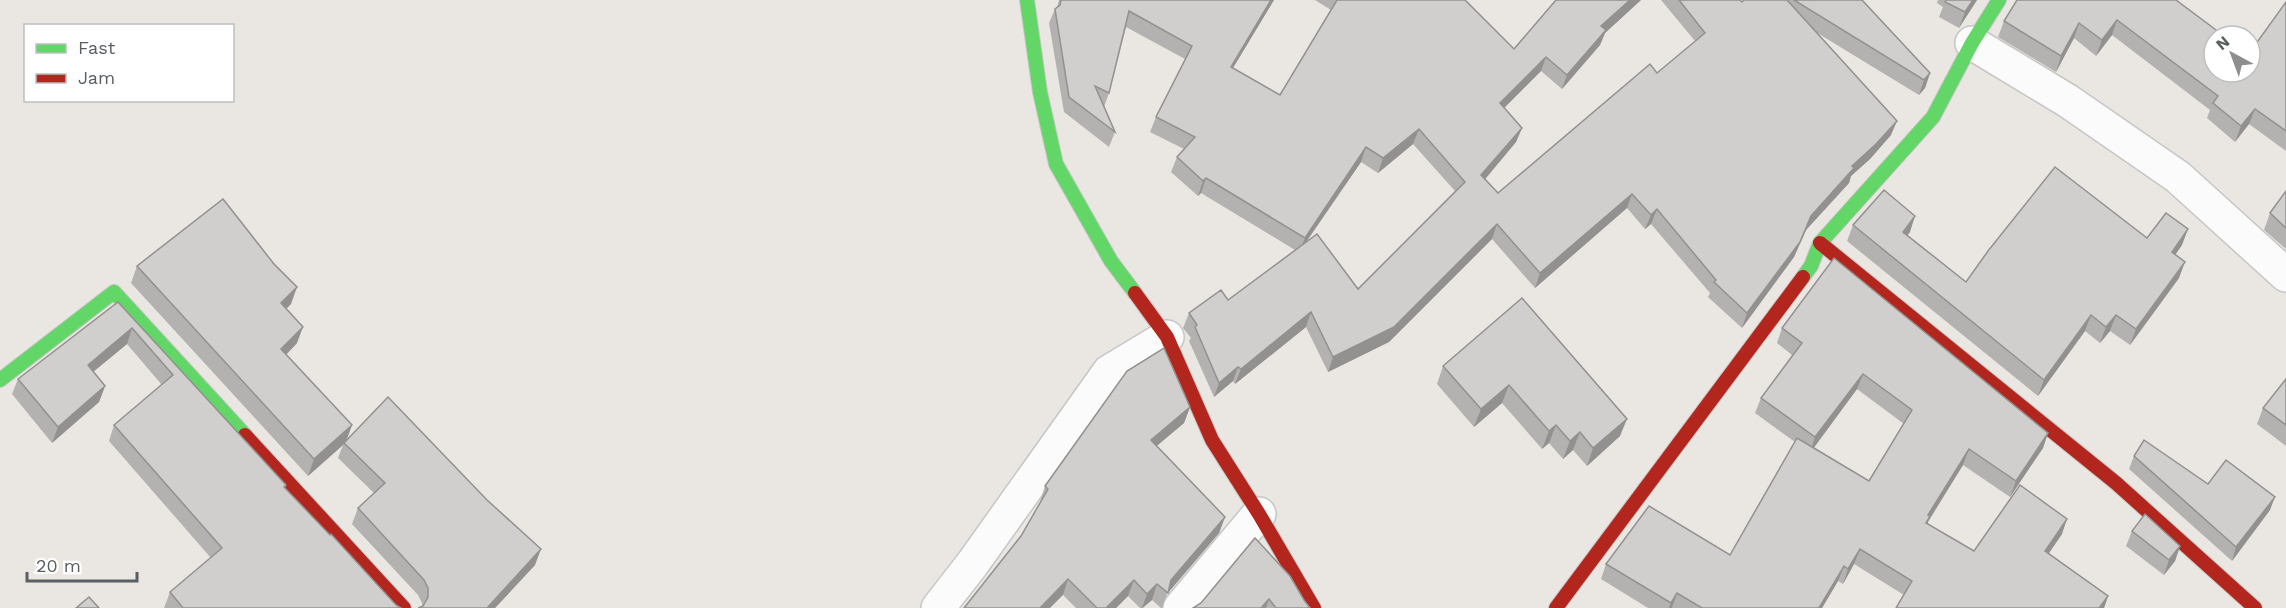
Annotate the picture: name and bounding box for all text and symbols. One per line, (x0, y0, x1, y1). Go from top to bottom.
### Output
legend (24, 24, 234, 102)
north arrow (2202, 24, 2262, 84)
text: N (2212, 32, 2233, 54)
text: Fast (78, 37, 116, 58)
text: Jam (78, 67, 115, 88)
scale bar (27, 545, 136, 583)
text: 20 m (36, 555, 81, 576)

